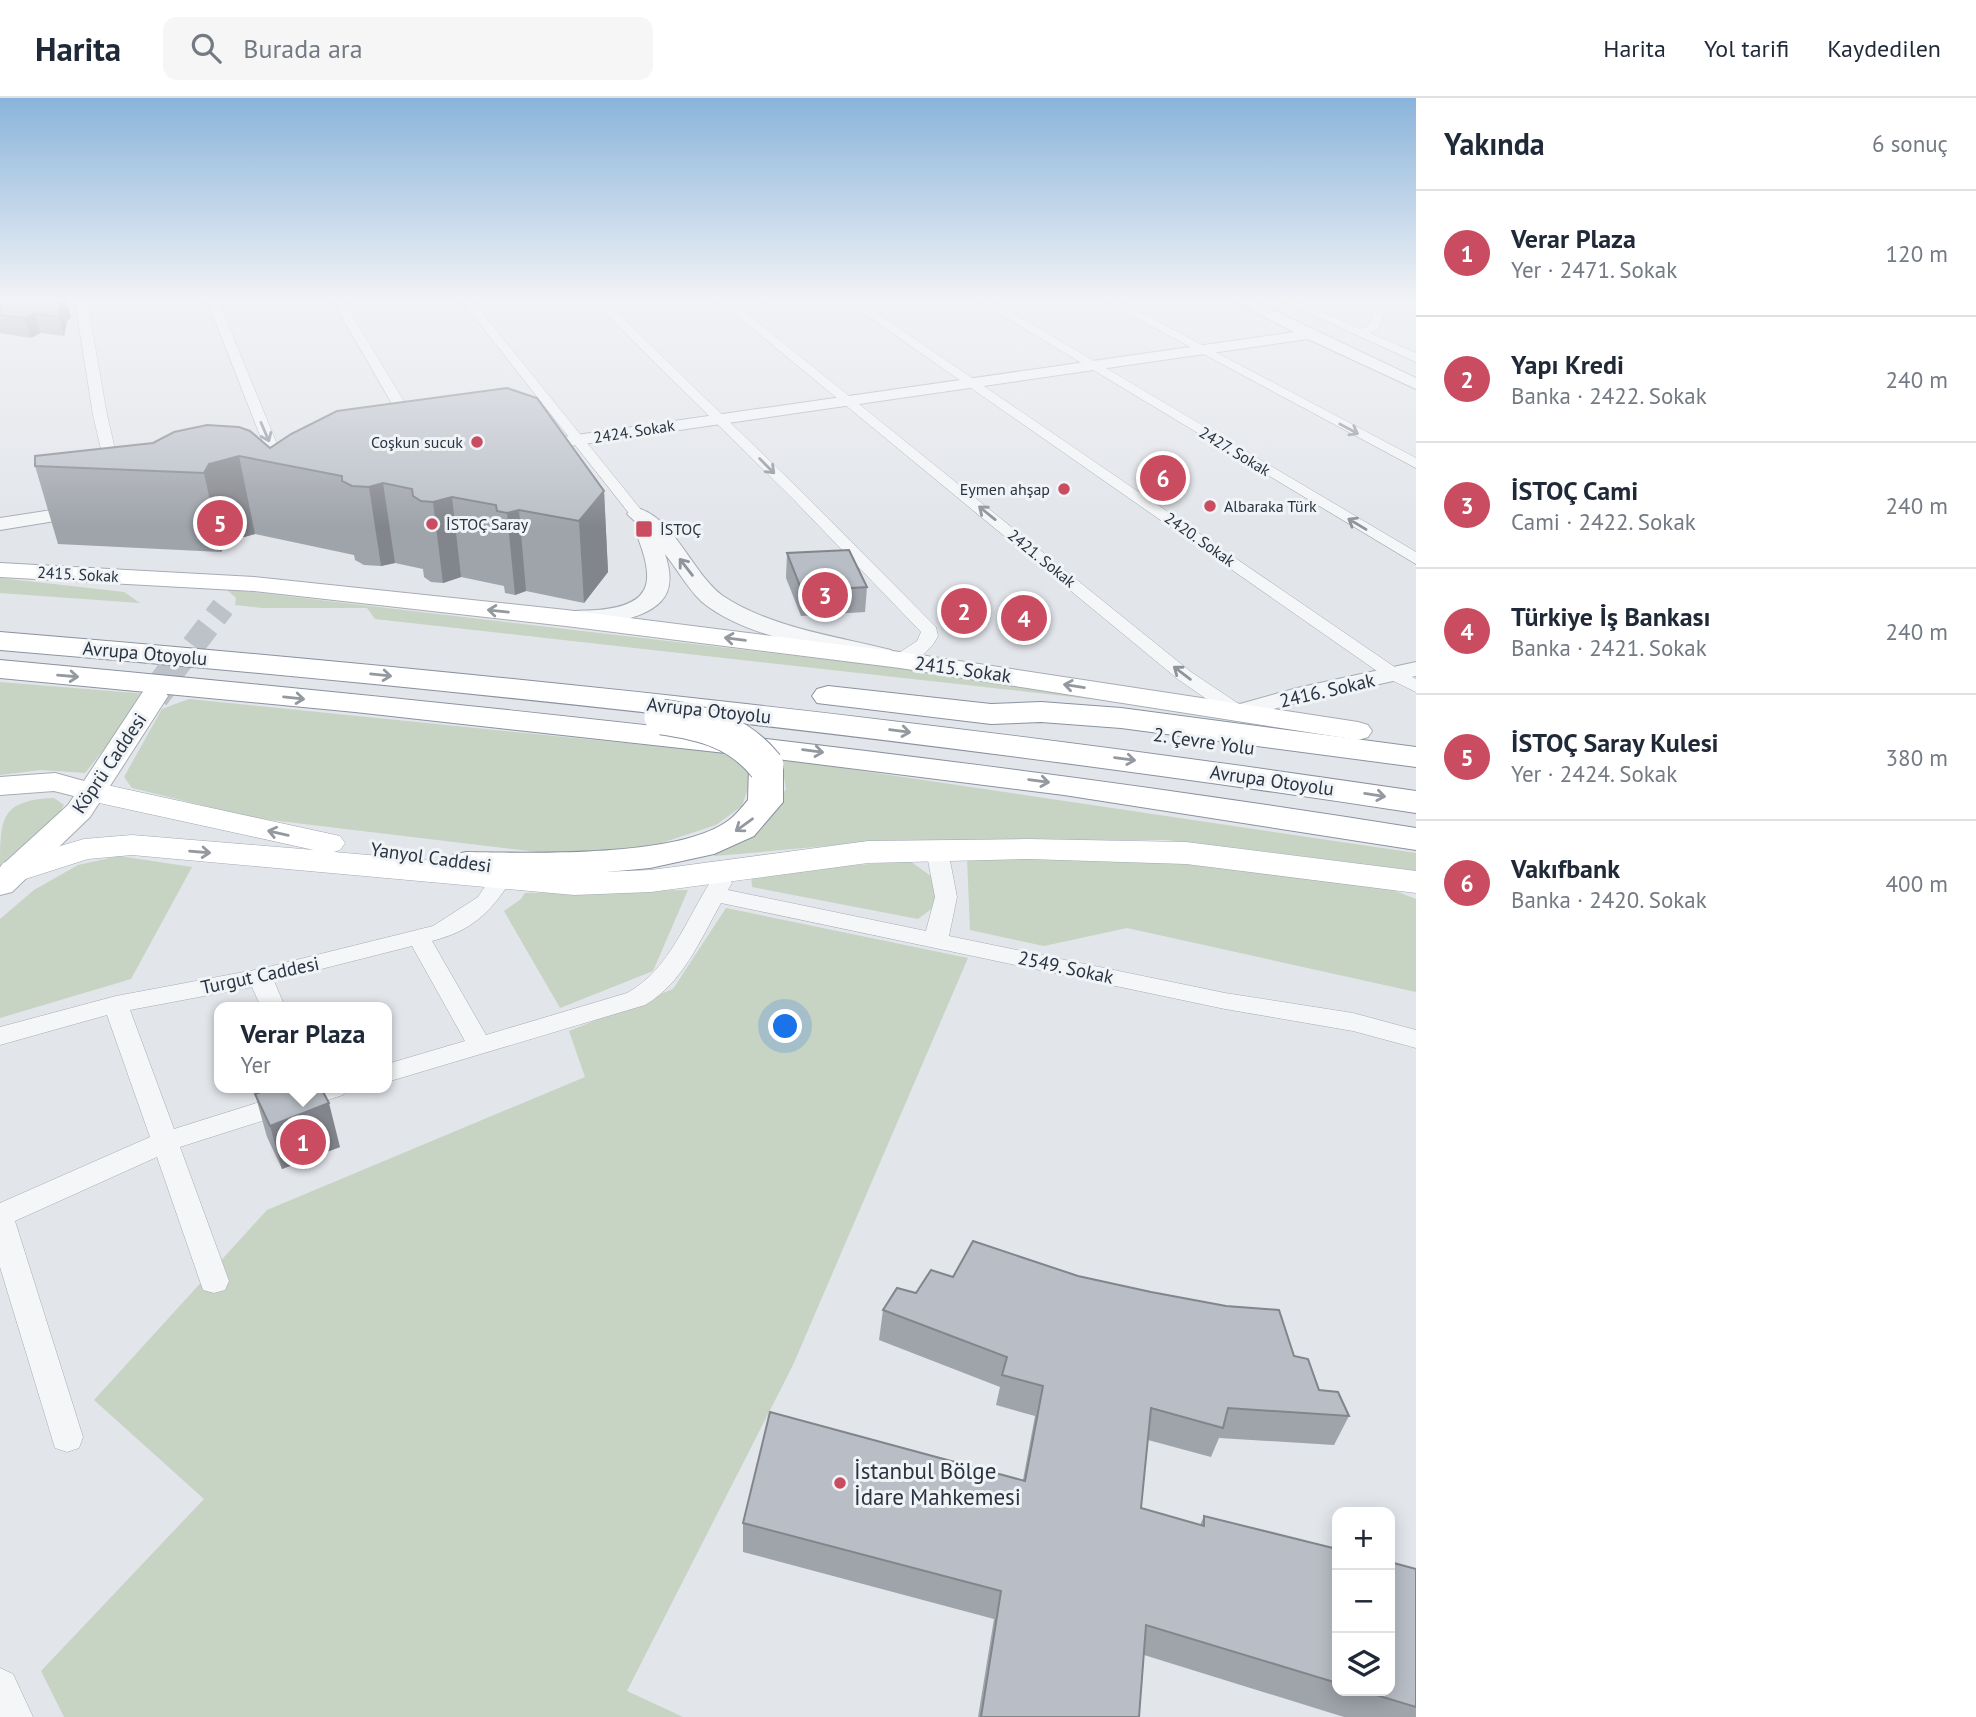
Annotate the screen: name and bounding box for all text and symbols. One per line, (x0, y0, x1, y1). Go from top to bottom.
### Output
search box (163, 17, 653, 80)
text: Harita (35, 27, 121, 70)
icon: search (187, 29, 225, 67)
text: Burada ara (243, 32, 363, 65)
text: Harita (1603, 33, 1666, 64)
text: Yol tarifi (1704, 33, 1789, 64)
text: Kaydedilen (1827, 33, 1941, 64)
text: Yakında (1444, 124, 1545, 163)
text: 6 sonuç (1872, 129, 1948, 158)
text: Verar Plaza (1511, 222, 1636, 255)
text: 1 (1460, 239, 1474, 268)
text: 120 m (1886, 239, 1948, 268)
text: Yer · 2471. Sokak (1511, 255, 1677, 284)
text: Yapı Kredi (1511, 348, 1624, 381)
text: 2 (1460, 365, 1474, 394)
text: 240 m (1886, 365, 1948, 394)
text: Banka · 2422. Sokak (1511, 381, 1707, 410)
street label: 2424. Sokak (592, 415, 676, 447)
one-way arrow (259, 420, 272, 442)
street label: 2427. Sokak (1196, 422, 1275, 480)
one-way arrow (1338, 422, 1359, 436)
place label: Coşkun sucuk (371, 432, 463, 452)
marker: Coşkun sucuk (469, 434, 485, 450)
pin: 6 (1140, 452, 1186, 504)
one-way arrow (759, 458, 776, 475)
text: İSTOÇ Cami (1511, 474, 1638, 507)
place label: Eymen ahşap (960, 479, 1050, 499)
marker: Eymen ahşap (1056, 481, 1072, 497)
text: 3 (1460, 491, 1474, 520)
text: 240 m (1886, 491, 1948, 520)
place label: Albaraka Türk (1224, 496, 1317, 516)
pin: 5 (197, 497, 243, 549)
marker: Albaraka Türk (1202, 498, 1218, 514)
one-way arrow (979, 506, 997, 521)
street label: 2420. Sokak (1161, 507, 1239, 571)
text: Cami · 2422. Sokak (1511, 507, 1696, 536)
place label: İSTOÇ Saray (446, 514, 529, 534)
marker: İSTOÇ Saray (424, 516, 440, 532)
one-way arrow (1348, 517, 1368, 531)
marker: İSTOÇ (634, 519, 654, 539)
place label: İSTOÇ (660, 519, 701, 539)
street label: 2421. Sokak (1004, 525, 1080, 592)
one-way arrow (679, 559, 694, 577)
street label: 2415. Sokak (37, 562, 120, 586)
pin: 3 (802, 569, 848, 621)
pin: 2 (941, 585, 987, 637)
pin: 4 (1001, 592, 1047, 644)
text: Türkiye İş Bankası (1511, 600, 1711, 633)
one-way arrow (488, 605, 510, 618)
text: 4 (1460, 617, 1474, 646)
text: 240 m (1886, 617, 1948, 646)
one-way arrow (724, 633, 747, 646)
text: Banka · 2421. Sokak (1511, 633, 1707, 662)
street label: Avrupa Otoyolu (82, 636, 208, 670)
street label: 2415. Sokak (913, 650, 1013, 688)
one-way arrow (1174, 665, 1192, 680)
street label: 2416. Sokak (1277, 667, 1377, 713)
one-way arrow (369, 669, 391, 682)
one-way arrow (56, 670, 79, 683)
one-way arrow (1063, 679, 1086, 692)
one-way arrow (283, 692, 305, 705)
street label: Avrupa Otoyolu (646, 692, 772, 728)
street label: Köprü Caddesi (67, 708, 151, 818)
street label: 2. Çevre Yolu (1152, 722, 1256, 760)
one-way arrow (888, 725, 911, 738)
text: İSTOÇ Saray Kulesi (1511, 726, 1719, 759)
text: 5 (1460, 743, 1474, 772)
text: 380 m (1886, 743, 1948, 772)
one-way arrow (801, 745, 824, 758)
one-way arrow (1114, 753, 1136, 766)
street label: Avrupa Otoyolu (1208, 759, 1336, 801)
text: Yer · 2424. Sokak (1511, 759, 1677, 788)
one-way arrow (1027, 775, 1050, 788)
one-way arrow (1363, 789, 1386, 802)
one-way arrow (735, 817, 753, 832)
one-way arrow (267, 825, 290, 839)
street label: Yanyol Caddesi (369, 837, 493, 877)
one-way arrow (188, 846, 211, 859)
text: Vakıfbank (1511, 852, 1620, 885)
text: 6 (1460, 869, 1474, 898)
text: 400 m (1886, 869, 1948, 898)
text: Banka · 2420. Sokak (1511, 885, 1707, 914)
street label: 2549. Sokak (1016, 945, 1116, 989)
street label: Turgut Caddesi (199, 951, 321, 999)
popup (214, 1002, 392, 1093)
your location (768, 1009, 802, 1043)
text: Verar Plaza (241, 1017, 365, 1050)
text: Yer (241, 1050, 271, 1079)
pin: 1 (280, 1116, 326, 1168)
place label: İstanbul Bölge İdare Mahkemesi (854, 1456, 1021, 1511)
marker: İstanbul Bölge İdare Mahkemesi (832, 1475, 848, 1491)
map controls (1332, 1507, 1395, 1696)
button: + (1332, 1507, 1395, 1570)
button: − (1332, 1570, 1395, 1633)
button: layers (1332, 1633, 1395, 1696)

